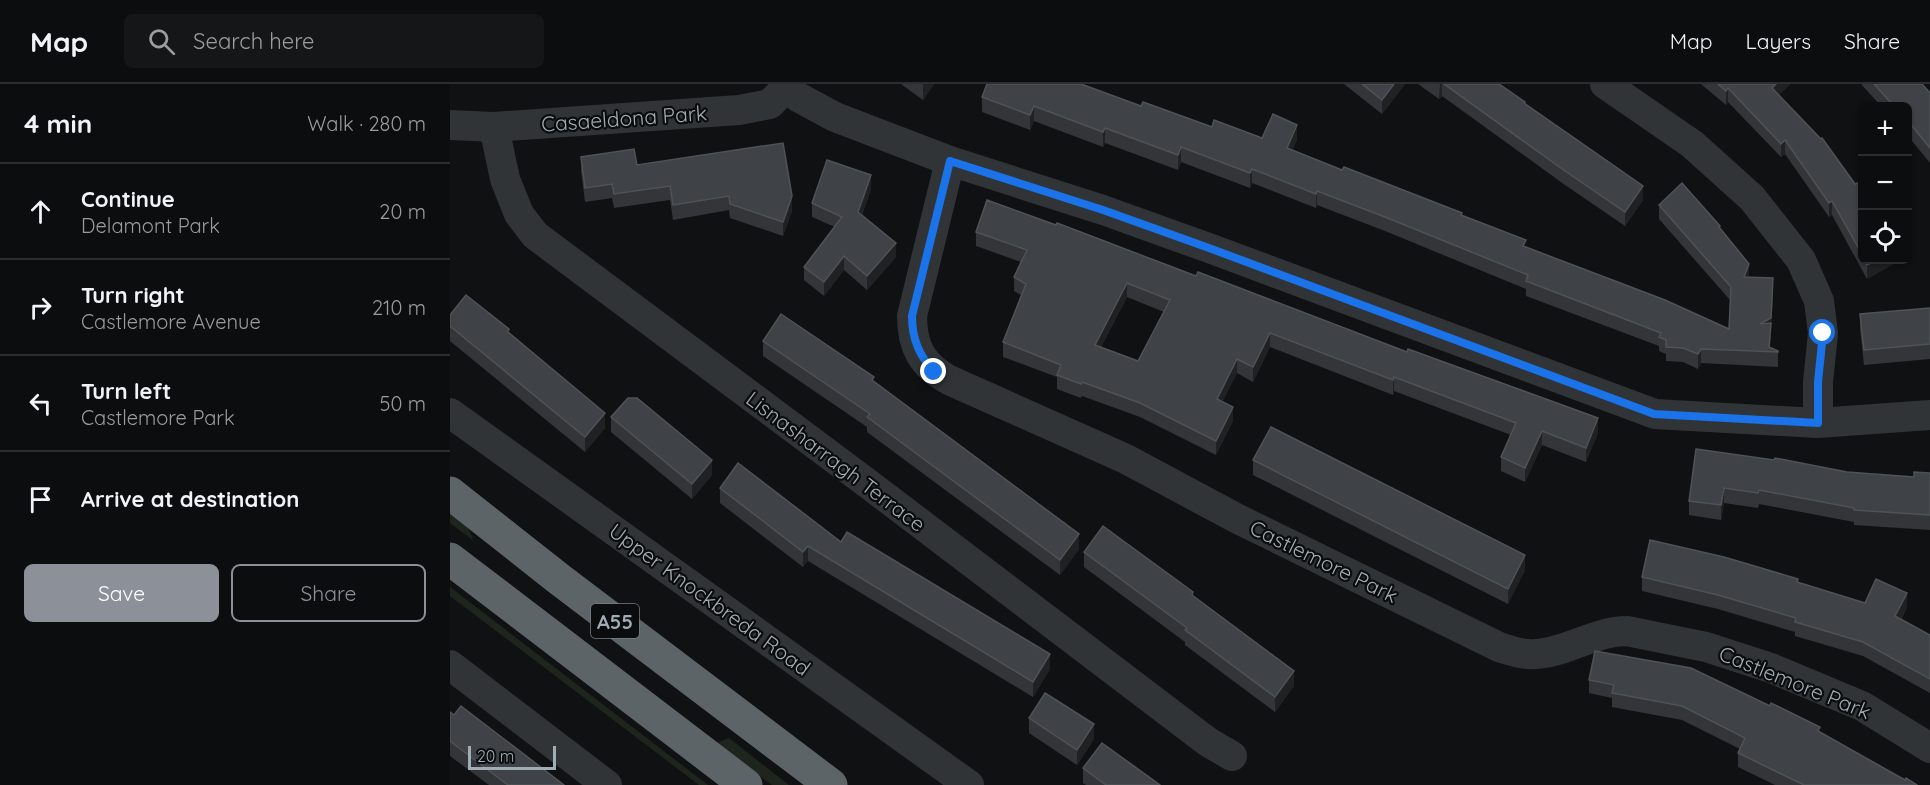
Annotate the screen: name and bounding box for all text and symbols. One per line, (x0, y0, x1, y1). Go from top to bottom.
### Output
search box (124, 14, 544, 68)
text: Map (30, 24, 88, 59)
icon: search (145, 25, 178, 58)
text: Search here (193, 27, 315, 55)
text: Map (1670, 28, 1713, 54)
text: Layers (1746, 28, 1811, 54)
text: Share (1844, 28, 1900, 54)
street label: Casaeldona Park (540, 99, 708, 137)
map controls (1858, 102, 1912, 264)
button: + (1858, 102, 1912, 156)
text: 4 min (24, 107, 92, 140)
text: Walk · 280 m (307, 111, 426, 136)
button: − (1858, 156, 1912, 210)
text: Continue (81, 185, 175, 213)
icon: ahead (24, 195, 57, 228)
text: 20 m (379, 199, 426, 224)
button: locate (1858, 210, 1912, 264)
text: Delamont Park (81, 213, 220, 238)
text: Turn right (81, 281, 185, 309)
icon: right (24, 291, 57, 324)
text: 210 m (372, 295, 426, 320)
text: Castlemore Avenue (81, 309, 261, 334)
route start (1809, 319, 1835, 345)
route end (920, 358, 946, 384)
text: Turn left (81, 377, 171, 405)
street label: Lisnasharragh Terrace (741, 385, 931, 537)
icon: left (24, 387, 57, 420)
text: 50 m (380, 391, 426, 416)
text: Castlemore Park (81, 405, 235, 430)
icon: arrive (24, 483, 57, 516)
text: Arrive at destination (81, 485, 299, 513)
street label: Castlemore Park (1246, 514, 1402, 608)
street label: Upper Knockbreda Road (604, 517, 816, 681)
button: Save (24, 564, 219, 622)
button: Share (231, 564, 426, 622)
road number: A55 (591, 604, 639, 638)
street label: Castlemore Park (1715, 640, 1875, 724)
scale bar (468, 743, 556, 770)
text: 20 m (477, 746, 514, 766)

